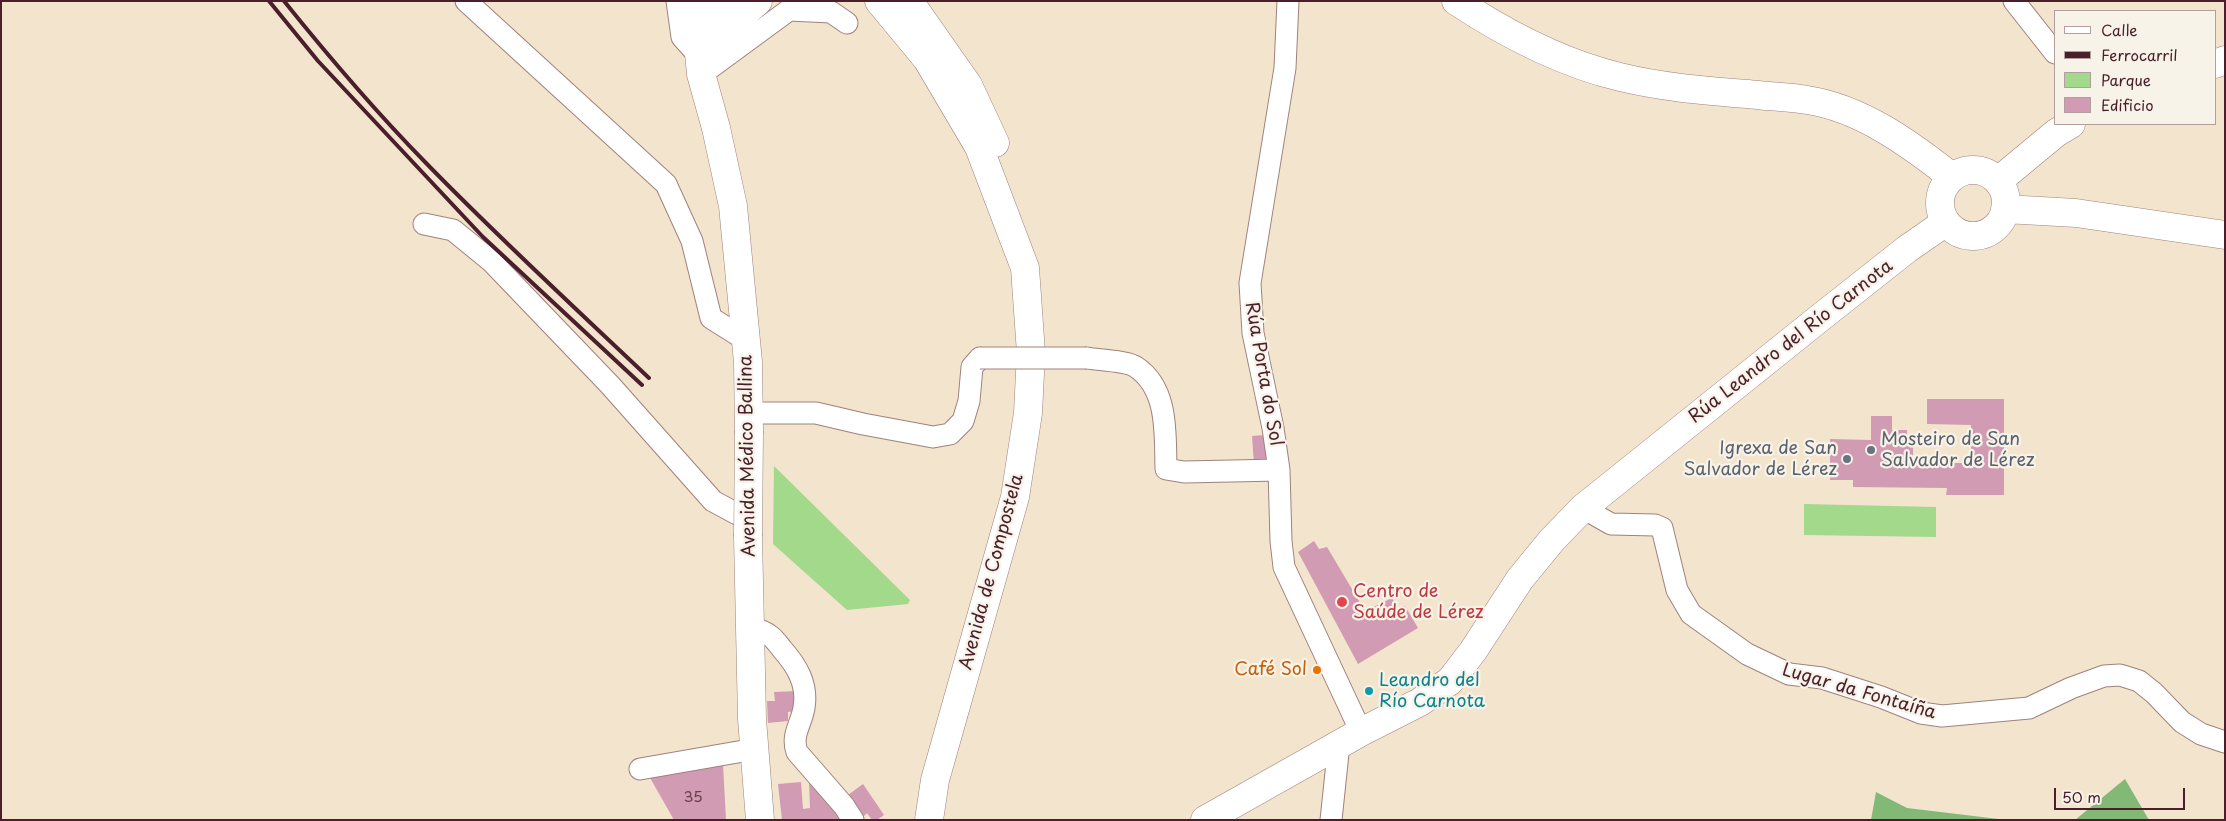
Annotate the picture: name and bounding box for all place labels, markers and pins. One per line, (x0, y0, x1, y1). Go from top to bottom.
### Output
place label: Mosteiro de San Salvador de Lérez (1881, 429, 2034, 472)
place label: Igrexa de San Salvador de Lérez (1684, 438, 1837, 480)
marker: Mosteiro de San Salvador de Lérez (1865, 444, 1877, 456)
marker: Igrexa de San Salvador de Lérez (1841, 453, 1853, 465)
place label: Centro de Saúde de Lérez (1353, 581, 1484, 624)
marker: Centro de Saúde de Lérez (1335, 595, 1349, 609)
place label: Café Sol (1234, 659, 1307, 681)
marker: Café Sol (1311, 664, 1323, 676)
place label: Leandro del Río Carnota (1379, 670, 1485, 712)
marker: Leandro del Río Carnota (1363, 685, 1375, 697)

